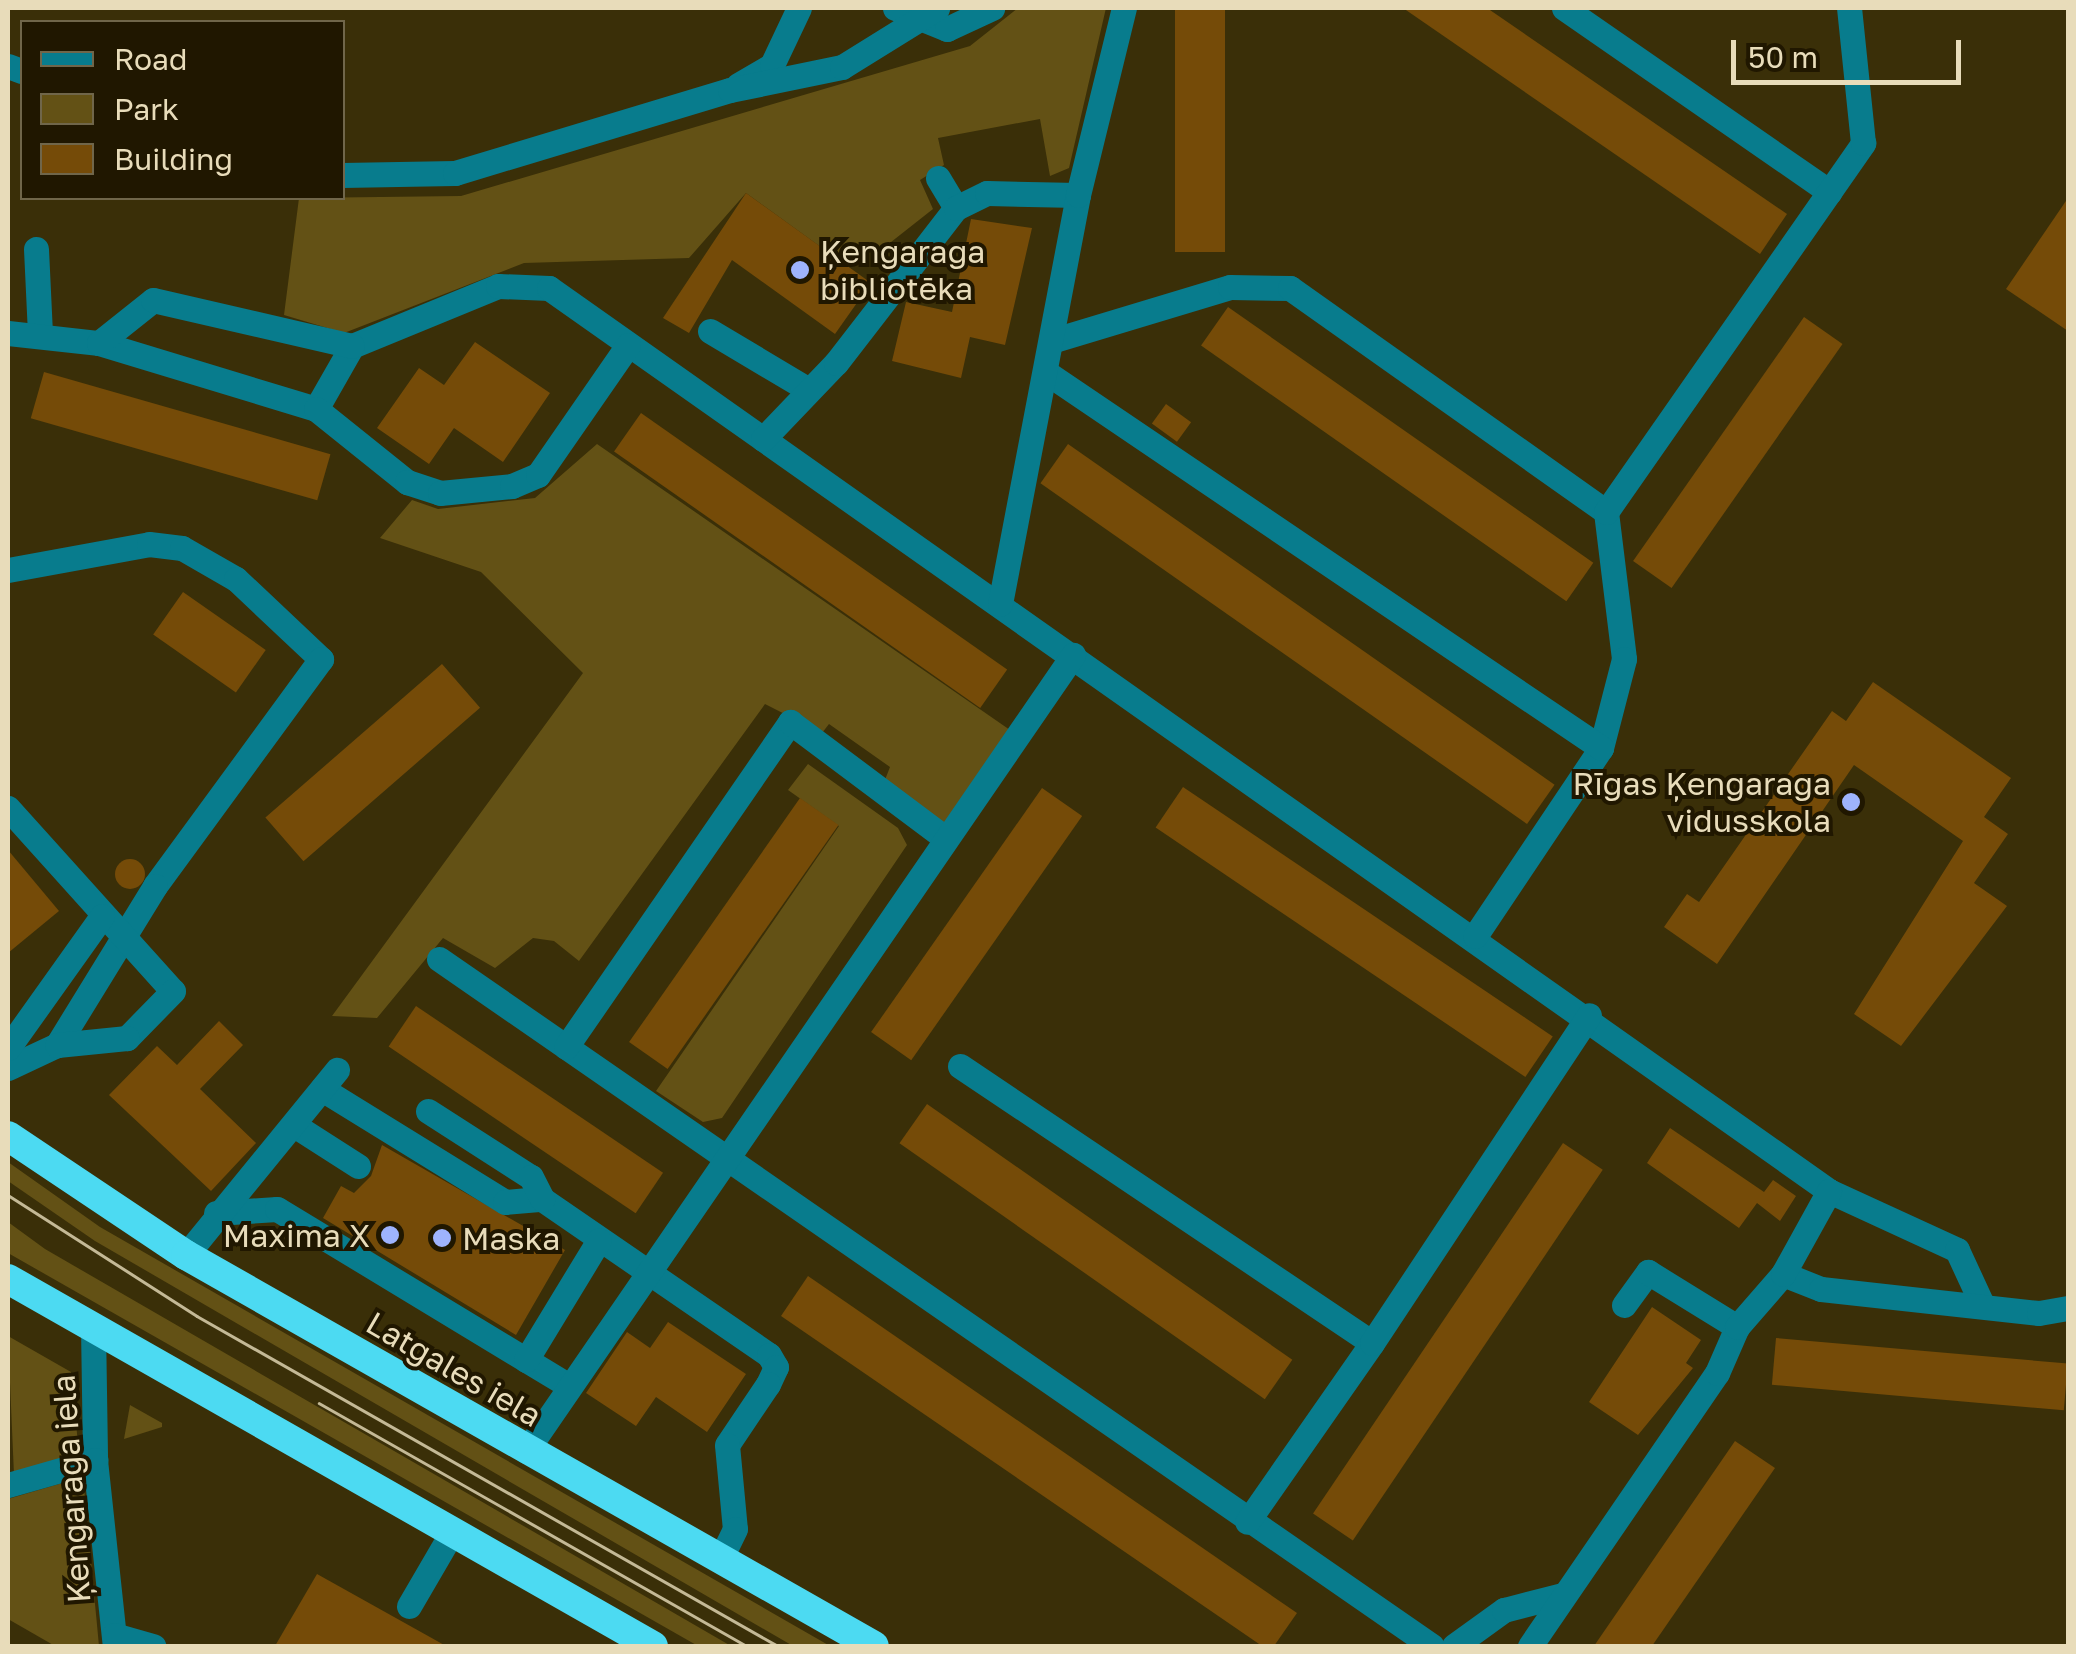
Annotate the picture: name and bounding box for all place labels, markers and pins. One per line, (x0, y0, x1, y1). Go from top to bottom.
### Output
place label: Ķengaraga bibliotēka (820, 233, 985, 308)
marker: Ķengaraga bibliotēka (789, 259, 811, 281)
place label: Rīgas Ķengaraga vidusskola (1573, 765, 1831, 840)
marker: Rīgas Ķengaraga vidusskola (1840, 791, 1862, 813)
place label: Maxima X (223, 1216, 370, 1254)
place label: Maska (462, 1219, 560, 1257)
marker: Maxima X (379, 1224, 401, 1246)
marker: Maska (431, 1227, 453, 1249)

